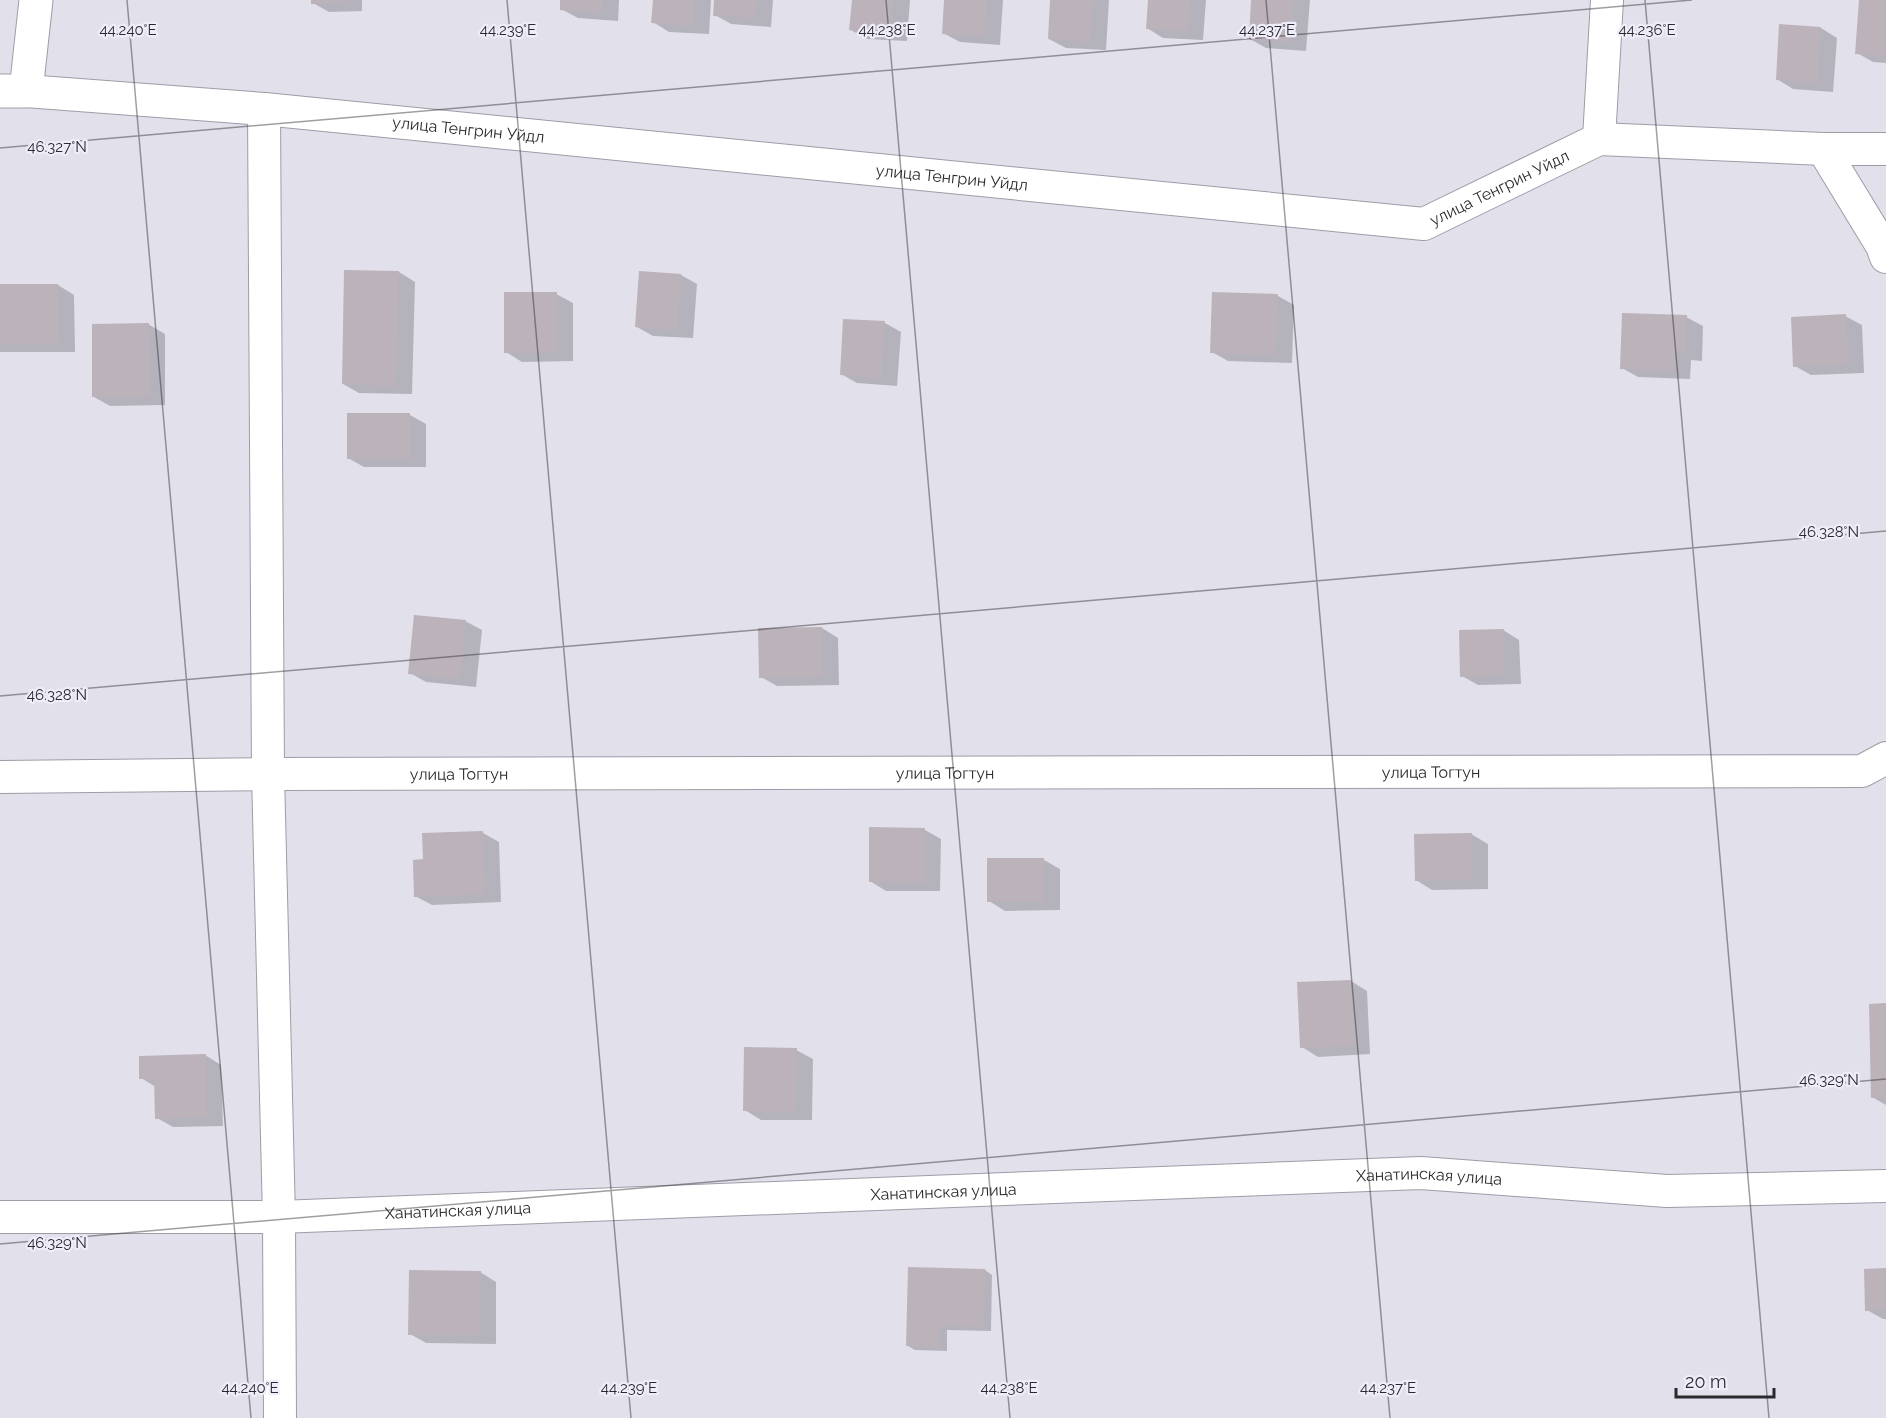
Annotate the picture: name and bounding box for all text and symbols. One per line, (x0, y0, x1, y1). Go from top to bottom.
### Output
text: 44.240°E (99, 21, 157, 39)
text: 44.239°E (480, 21, 536, 39)
text: 44.238°E (858, 21, 916, 39)
text: 44.237°E (1239, 21, 1295, 39)
text: 44.236°E (1618, 21, 1676, 39)
street label: улица Тенгрин Уйдл (391, 112, 545, 146)
text: 46.327°N (27, 138, 87, 156)
street label: улица Тенгрин Уйдл (1426, 146, 1572, 229)
street label: улица Тенгрин Уйдл (875, 160, 1029, 194)
text: 46.328°N (1799, 523, 1859, 541)
text: 46.328°N (27, 686, 87, 704)
street label: улица Тогтун (1382, 762, 1480, 781)
street label: улица Тогтун (896, 763, 994, 782)
street label: улица Тогтун (410, 764, 508, 783)
text: 46.329°N (1799, 1071, 1859, 1089)
street label: Ханатинская улица (1356, 1163, 1503, 1188)
street label: Ханатинская улица (870, 1179, 1017, 1204)
street label: Ханатинская улица (384, 1198, 531, 1222)
text: 46.329°N (27, 1234, 87, 1252)
scale bar (1676, 1361, 1774, 1399)
text: 20 m (1685, 1371, 1727, 1392)
text: 44.240°E (221, 1379, 279, 1397)
text: 44.239°E (601, 1379, 657, 1397)
text: 44.238°E (980, 1379, 1038, 1397)
text: 44.237°E (1360, 1379, 1416, 1397)

